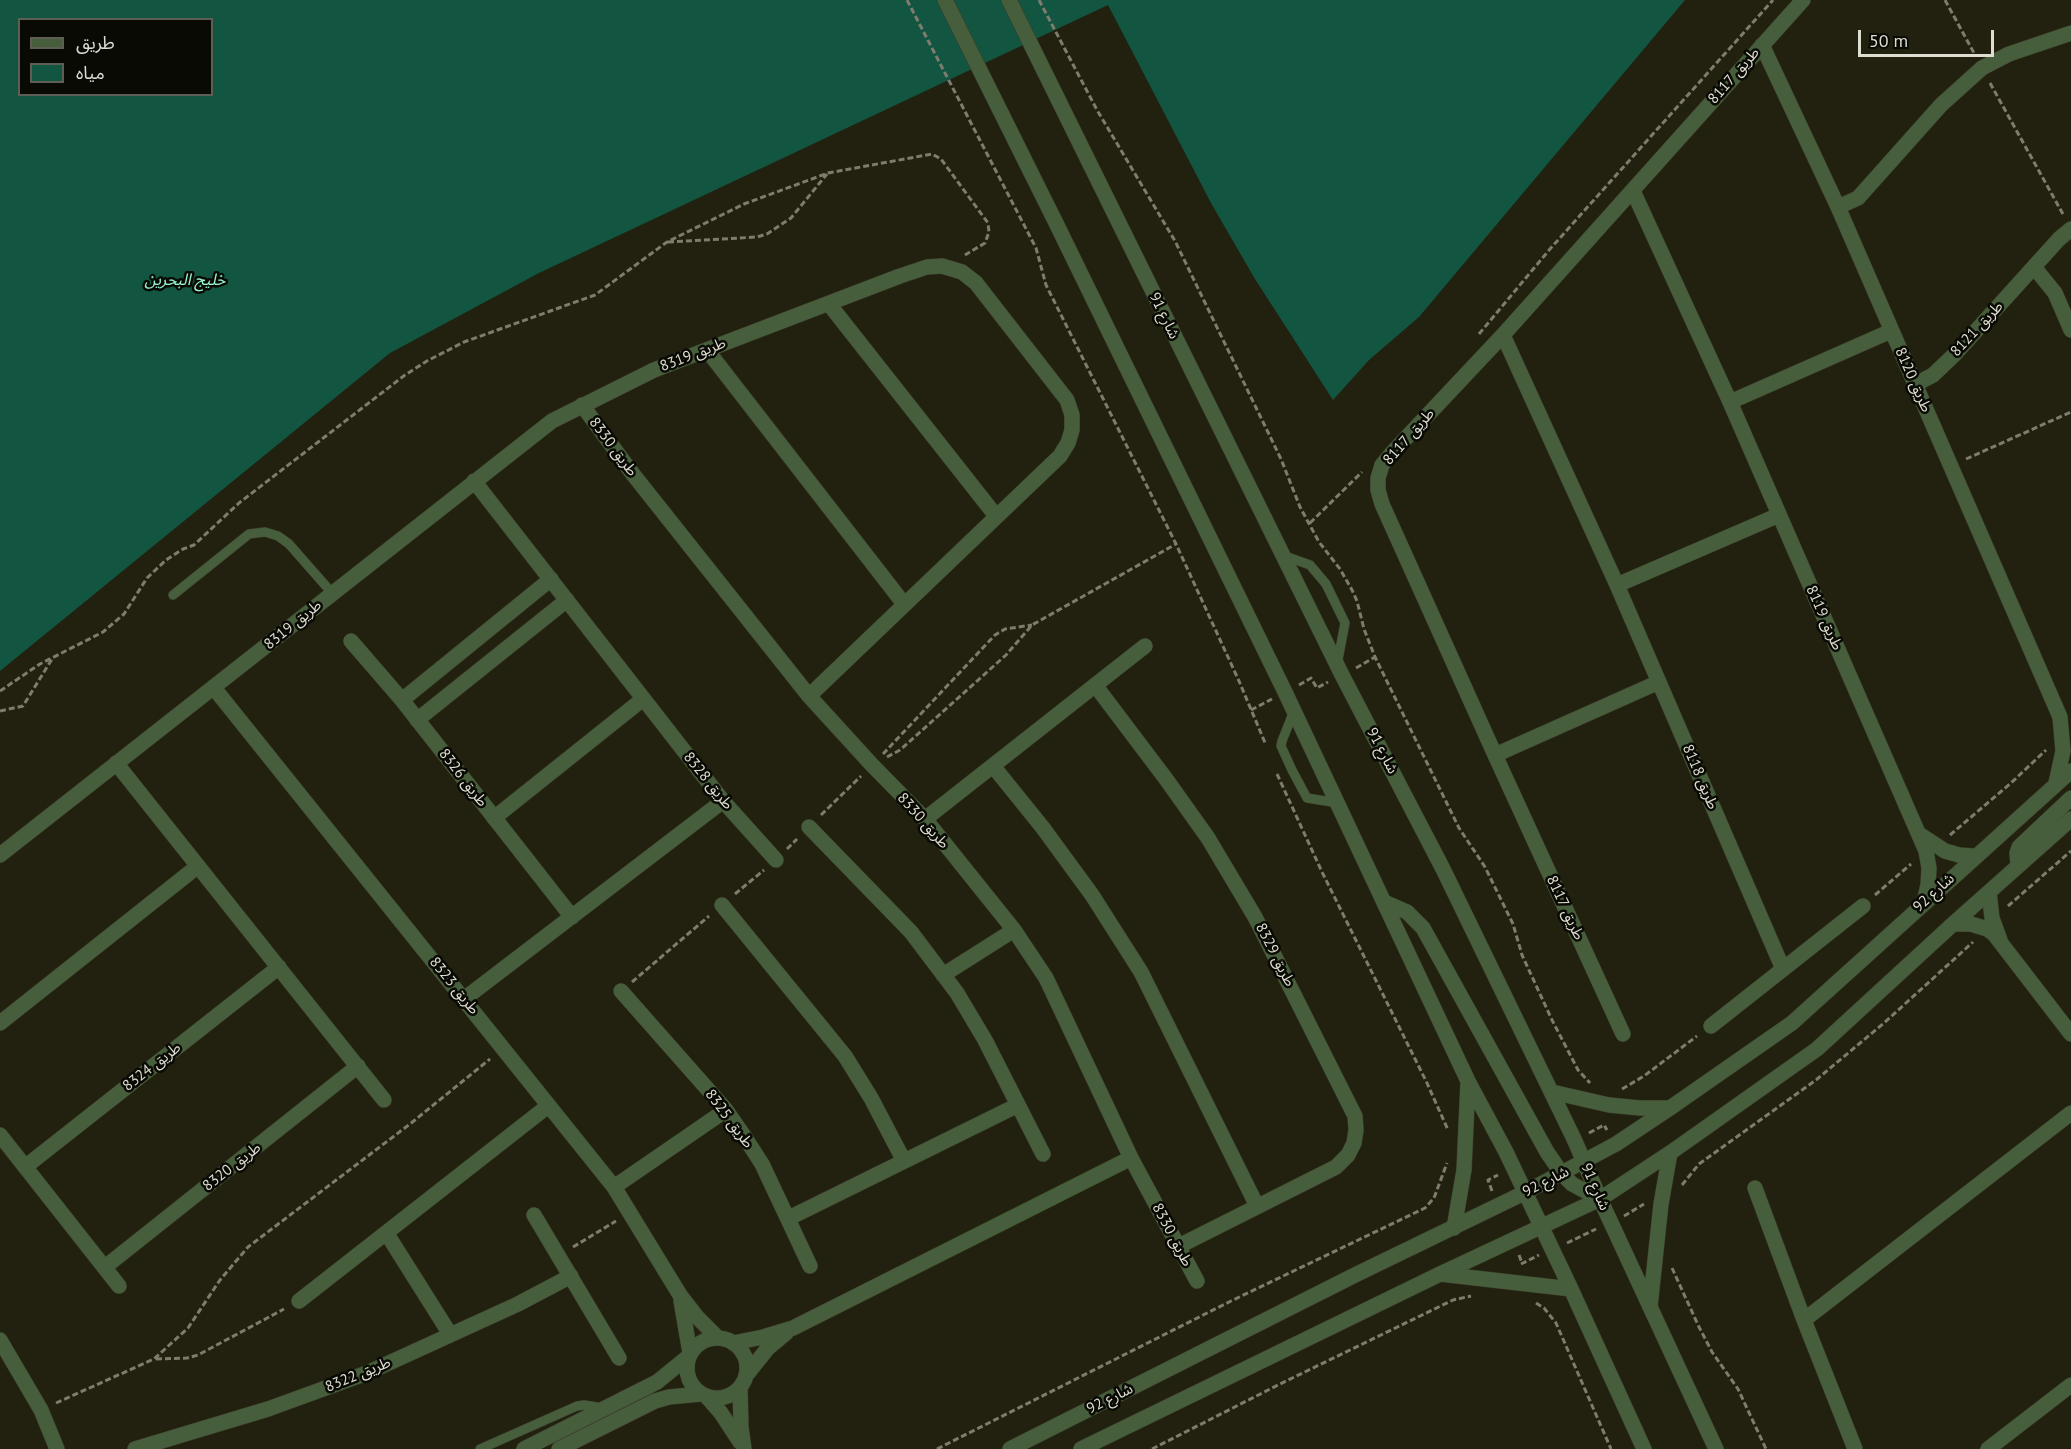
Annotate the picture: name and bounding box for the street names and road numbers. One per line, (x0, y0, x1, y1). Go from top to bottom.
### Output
street label: طريق 8117 (1705, 44, 1763, 108)
street label: شارع 91 (1145, 290, 1183, 342)
street label: طريق 8121 (1947, 298, 2007, 360)
street label: طريق 8319 (658, 334, 728, 376)
street label: طريق 8120 (1891, 345, 1935, 415)
street label: طريق 8117 (1380, 405, 1438, 469)
street label: طريق 8330 (585, 414, 641, 480)
street label: طريق 8119 (1802, 583, 1846, 653)
street label: طريق 8319 (261, 596, 325, 654)
street label: شارع 91 (1362, 725, 1402, 777)
street label: طريق 8118 (1678, 742, 1722, 812)
street label: طريق 8326 (435, 745, 491, 811)
street label: طريق 8328 (679, 749, 737, 813)
street label: طريق 8330 (893, 789, 953, 853)
street label: شارع 92 (1910, 870, 1958, 916)
street label: طريق 8117 (1542, 873, 1588, 943)
street label: طريق 8329 (1251, 920, 1299, 990)
street label: طريق 8323 (425, 954, 483, 1018)
street label: طريق 8324 (119, 1039, 185, 1095)
street label: طريق 8325 (701, 1086, 757, 1152)
street label: طريق 8320 (199, 1139, 265, 1195)
street label: شارع 91 (1577, 1161, 1613, 1213)
street label: شارع 92 (1520, 1163, 1572, 1201)
street label: طريق 8330 (1148, 1200, 1196, 1270)
street label: طريق 8322 (323, 1354, 393, 1396)
street label: شارع 92 (1084, 1380, 1136, 1418)

